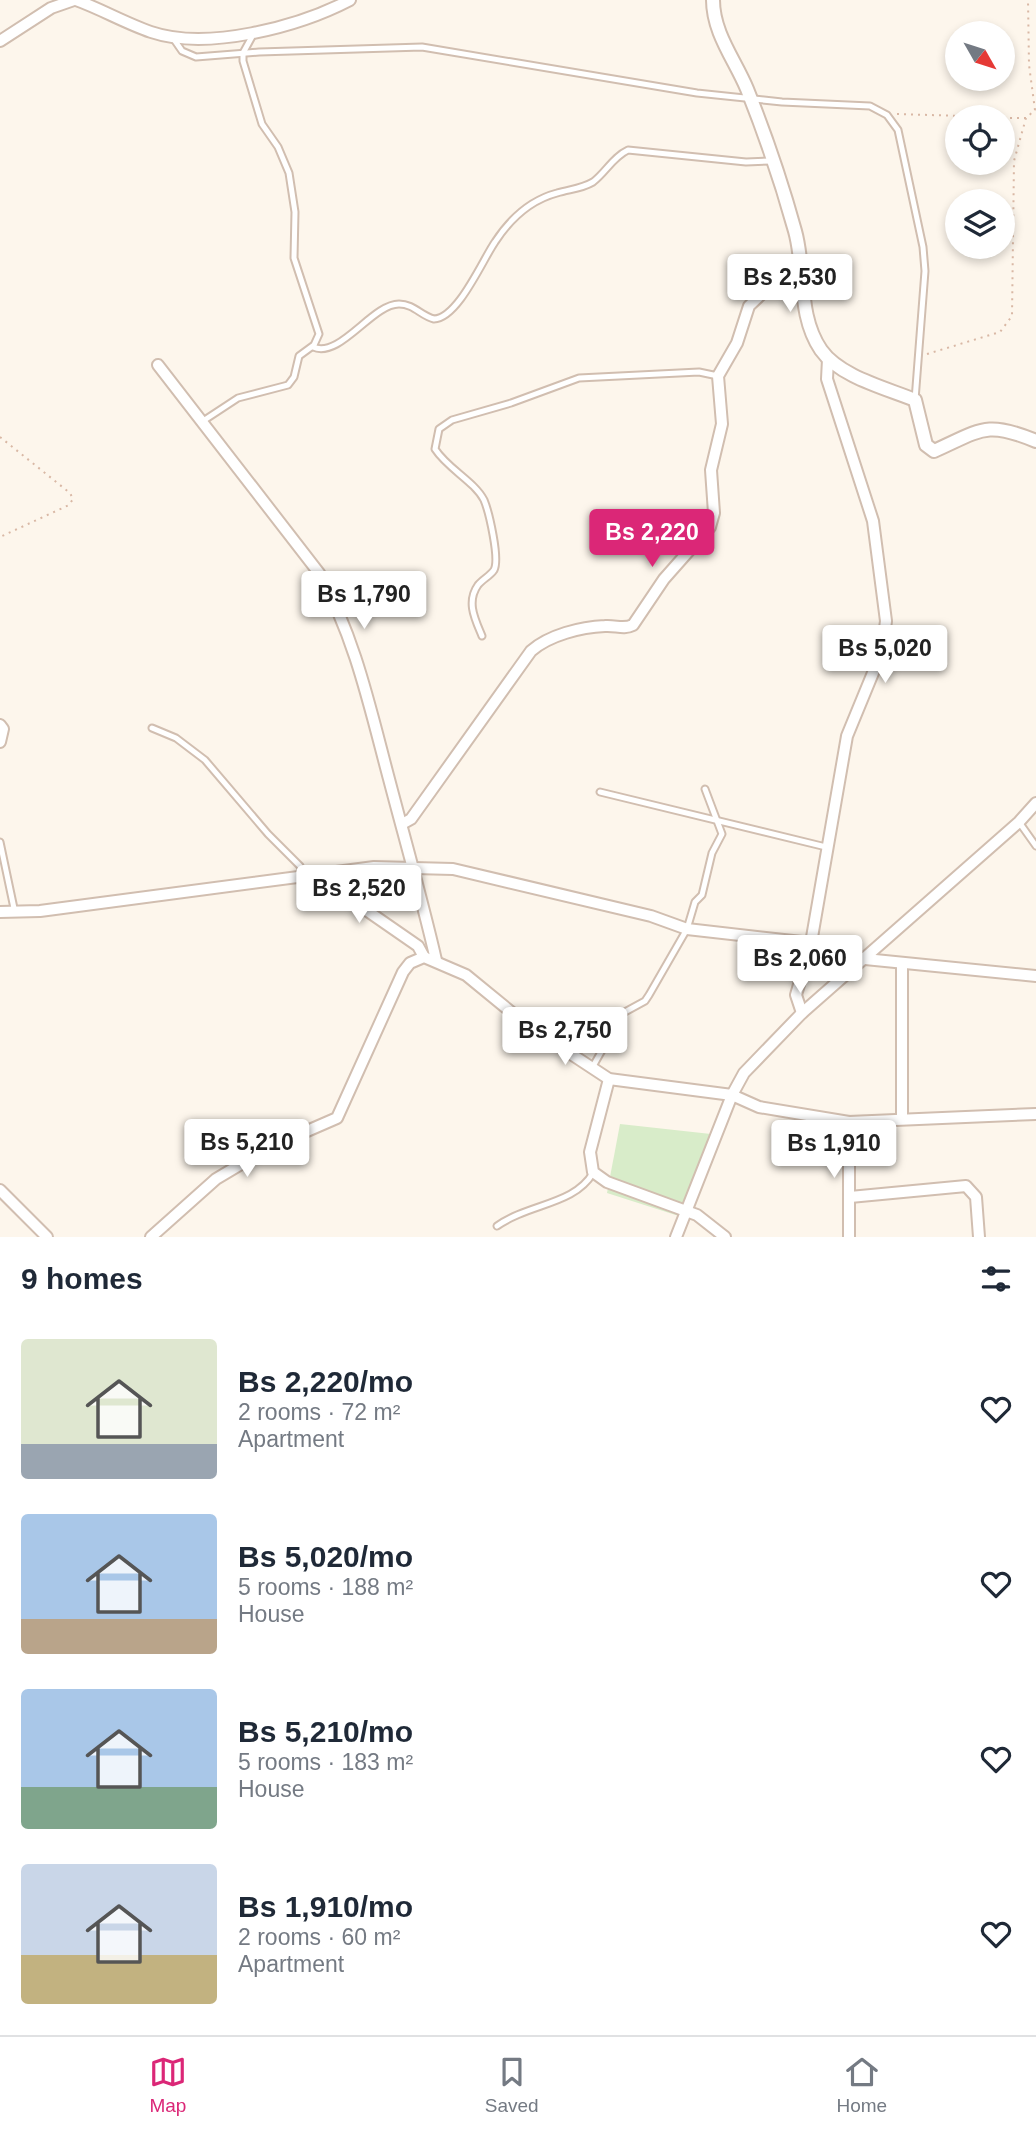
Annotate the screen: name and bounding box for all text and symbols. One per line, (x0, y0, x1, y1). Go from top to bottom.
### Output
north arrow (945, 21, 1015, 91)
map controls (945, 21, 1015, 259)
button: locate (945, 105, 1015, 175)
button: layers (945, 189, 1015, 259)
pin: Bs 2,530 (718, 254, 862, 314)
text: Bs 2,530 (743, 264, 837, 290)
pin: Bs 2,220 (580, 510, 724, 569)
text: Bs 2,220 (605, 519, 699, 545)
pin: Bs 1,790 (292, 572, 436, 631)
text: Bs 1,790 (317, 581, 411, 607)
pin: Bs 5,020 (813, 626, 957, 685)
text: Bs 5,020 (838, 635, 932, 661)
pin: Bs 2,520 (287, 866, 431, 925)
text: Bs 2,520 (312, 875, 406, 901)
pin: Bs 2,060 (728, 936, 872, 995)
text: Bs 2,060 (753, 945, 847, 971)
pin: Bs 2,750 (493, 1007, 637, 1067)
text: Bs 2,750 (518, 1017, 612, 1043)
pin: Bs 5,210 (175, 1120, 319, 1179)
pin: Bs 1,910 (762, 1120, 906, 1180)
text: Bs 5,210 (200, 1129, 294, 1155)
text: Bs 1,910 (787, 1130, 881, 1156)
icon: filters (977, 1260, 1015, 1298)
text: 9 homes (21, 1262, 143, 1295)
text: Bs 2,220/mo (238, 1365, 413, 1398)
icon: home (77, 1367, 161, 1451)
icon: heart (977, 1390, 1015, 1428)
text: 2 rooms · 72 m² (238, 1399, 400, 1425)
text: Apartment (238, 1426, 344, 1452)
text: Bs 5,020/mo (238, 1540, 413, 1573)
icon: home (77, 1542, 161, 1626)
icon: heart (977, 1565, 1015, 1603)
text: 5 rooms · 188 m² (238, 1574, 413, 1600)
text: House (238, 1601, 304, 1627)
text: Bs 5,210/mo (238, 1715, 413, 1748)
icon: home (77, 1717, 161, 1801)
icon: heart (977, 1740, 1015, 1778)
text: 5 rooms · 183 m² (238, 1749, 413, 1775)
text: House (238, 1776, 304, 1802)
text: Bs 1,910/mo (238, 1890, 413, 1923)
icon: home (77, 1892, 161, 1976)
icon: heart (977, 1915, 1015, 1953)
text: 2 rooms · 60 m² (238, 1924, 400, 1950)
text: Apartment (238, 1951, 344, 1977)
tab: Map (149, 2053, 187, 2117)
tab: Saved (485, 2053, 539, 2117)
tab: Home (836, 2053, 887, 2117)

